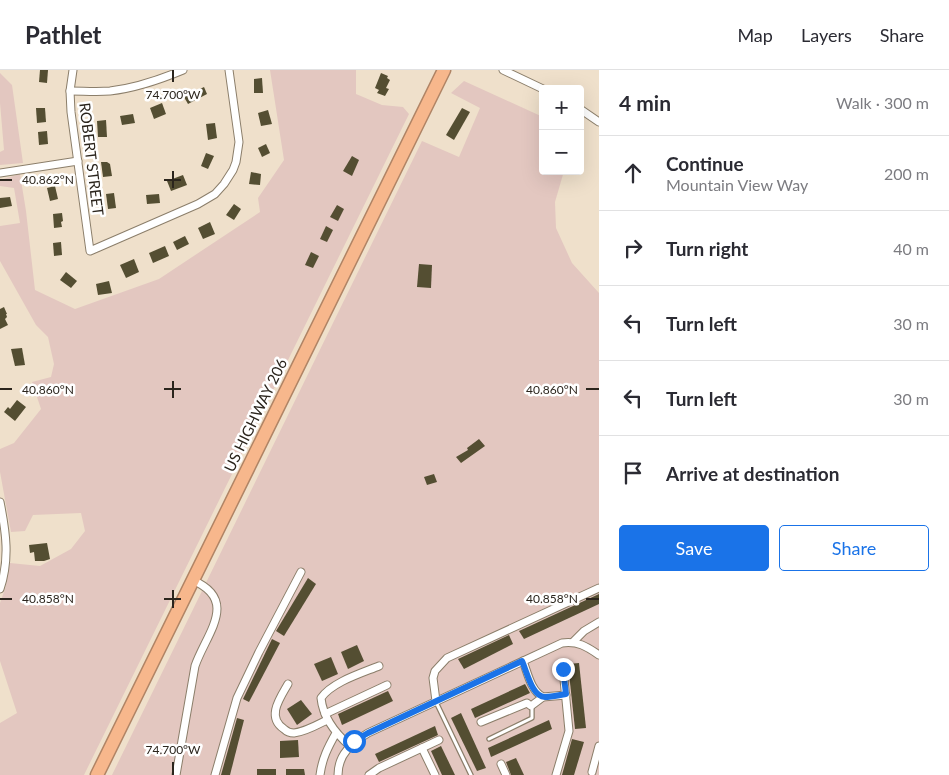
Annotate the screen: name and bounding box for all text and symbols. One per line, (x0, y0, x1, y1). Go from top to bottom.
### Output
text: Pathlet (25, 20, 102, 49)
text: Map (737, 24, 773, 46)
text: Layers (801, 24, 852, 46)
text: Share (880, 24, 924, 46)
map controls (539, 85, 584, 175)
button: + (539, 85, 584, 130)
text: 74.700°W (145, 87, 201, 102)
text: 4 min (619, 90, 671, 115)
text: Walk · 300 m (836, 93, 929, 112)
street label: ROBERT STREET (76, 102, 108, 217)
button: − (539, 130, 584, 175)
text: Continue (666, 152, 744, 175)
icon: ahead (619, 159, 647, 187)
text: 200 m (884, 164, 929, 183)
text: 40.862°N (22, 172, 74, 187)
text: Mountain View Way (666, 175, 808, 194)
icon: right (619, 234, 647, 262)
text: Turn right (666, 237, 748, 260)
text: 40 m (893, 239, 929, 258)
icon: left (619, 309, 647, 337)
text: Turn left (666, 312, 737, 335)
text: 30 m (893, 314, 929, 333)
street label: US HIGHWAY 206 (220, 355, 290, 475)
text: 40.860°N (22, 382, 74, 397)
text: 40.860°N (526, 382, 578, 397)
icon: left (619, 384, 647, 412)
text: Turn left (666, 387, 737, 410)
text: 30 m (893, 389, 929, 408)
icon: arrive (619, 459, 647, 487)
text: Arrive at destination (666, 462, 839, 485)
button: Save (619, 525, 769, 571)
button: Share (779, 525, 929, 571)
text: 40.858°N (22, 591, 74, 606)
text: 40.858°N (526, 591, 578, 606)
route end (552, 658, 575, 681)
route start (343, 730, 366, 753)
text: 74.700°W (145, 742, 201, 757)

